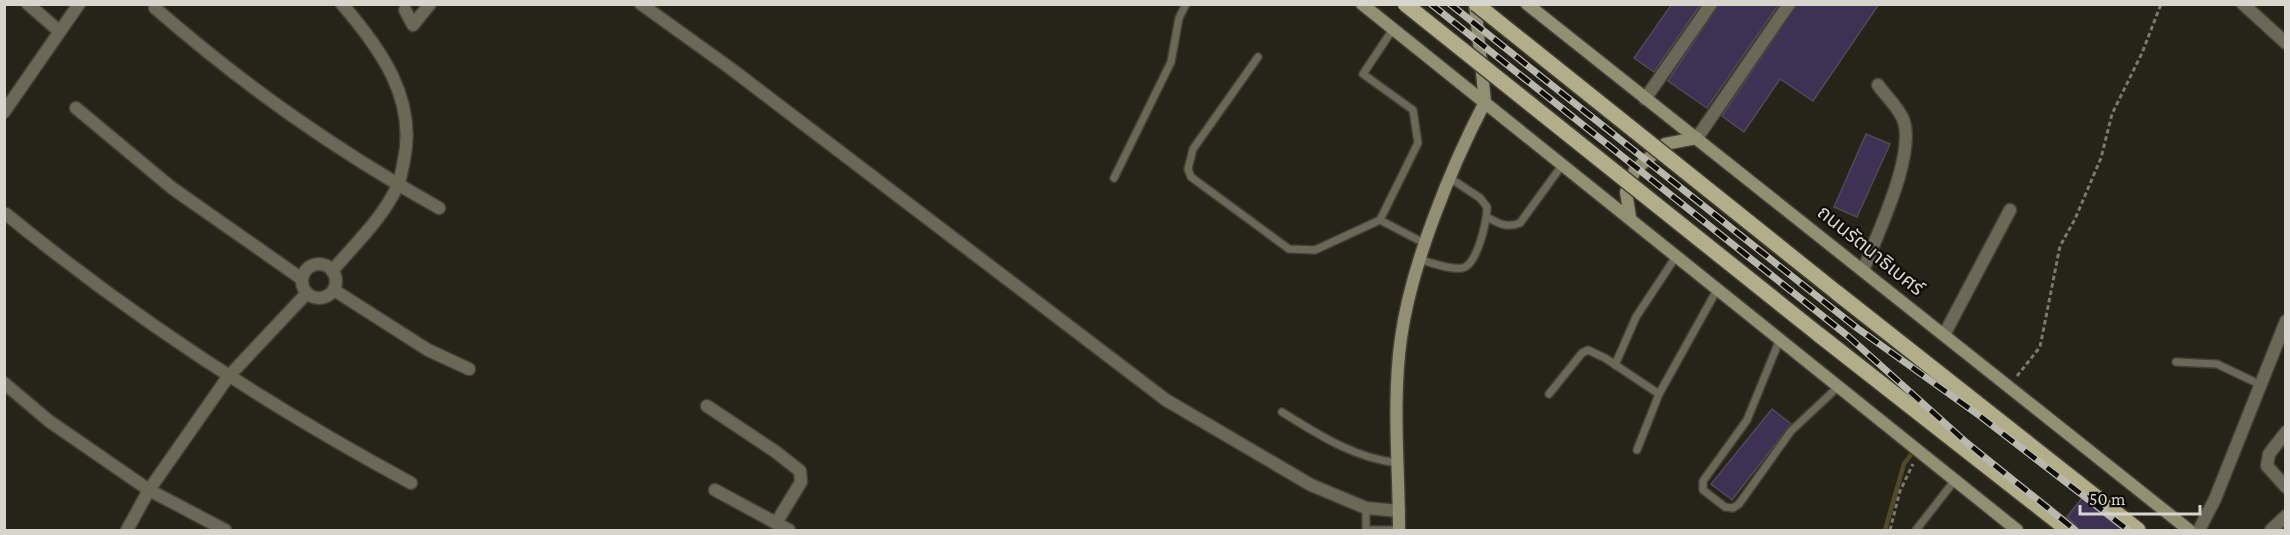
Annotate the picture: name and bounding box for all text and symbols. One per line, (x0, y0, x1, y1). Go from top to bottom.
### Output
street label: ถนนรัตนาธิเบศร์ (1813, 200, 1929, 300)
scale bar (2080, 478, 2200, 516)
text: 50 m (2089, 489, 2126, 509)

